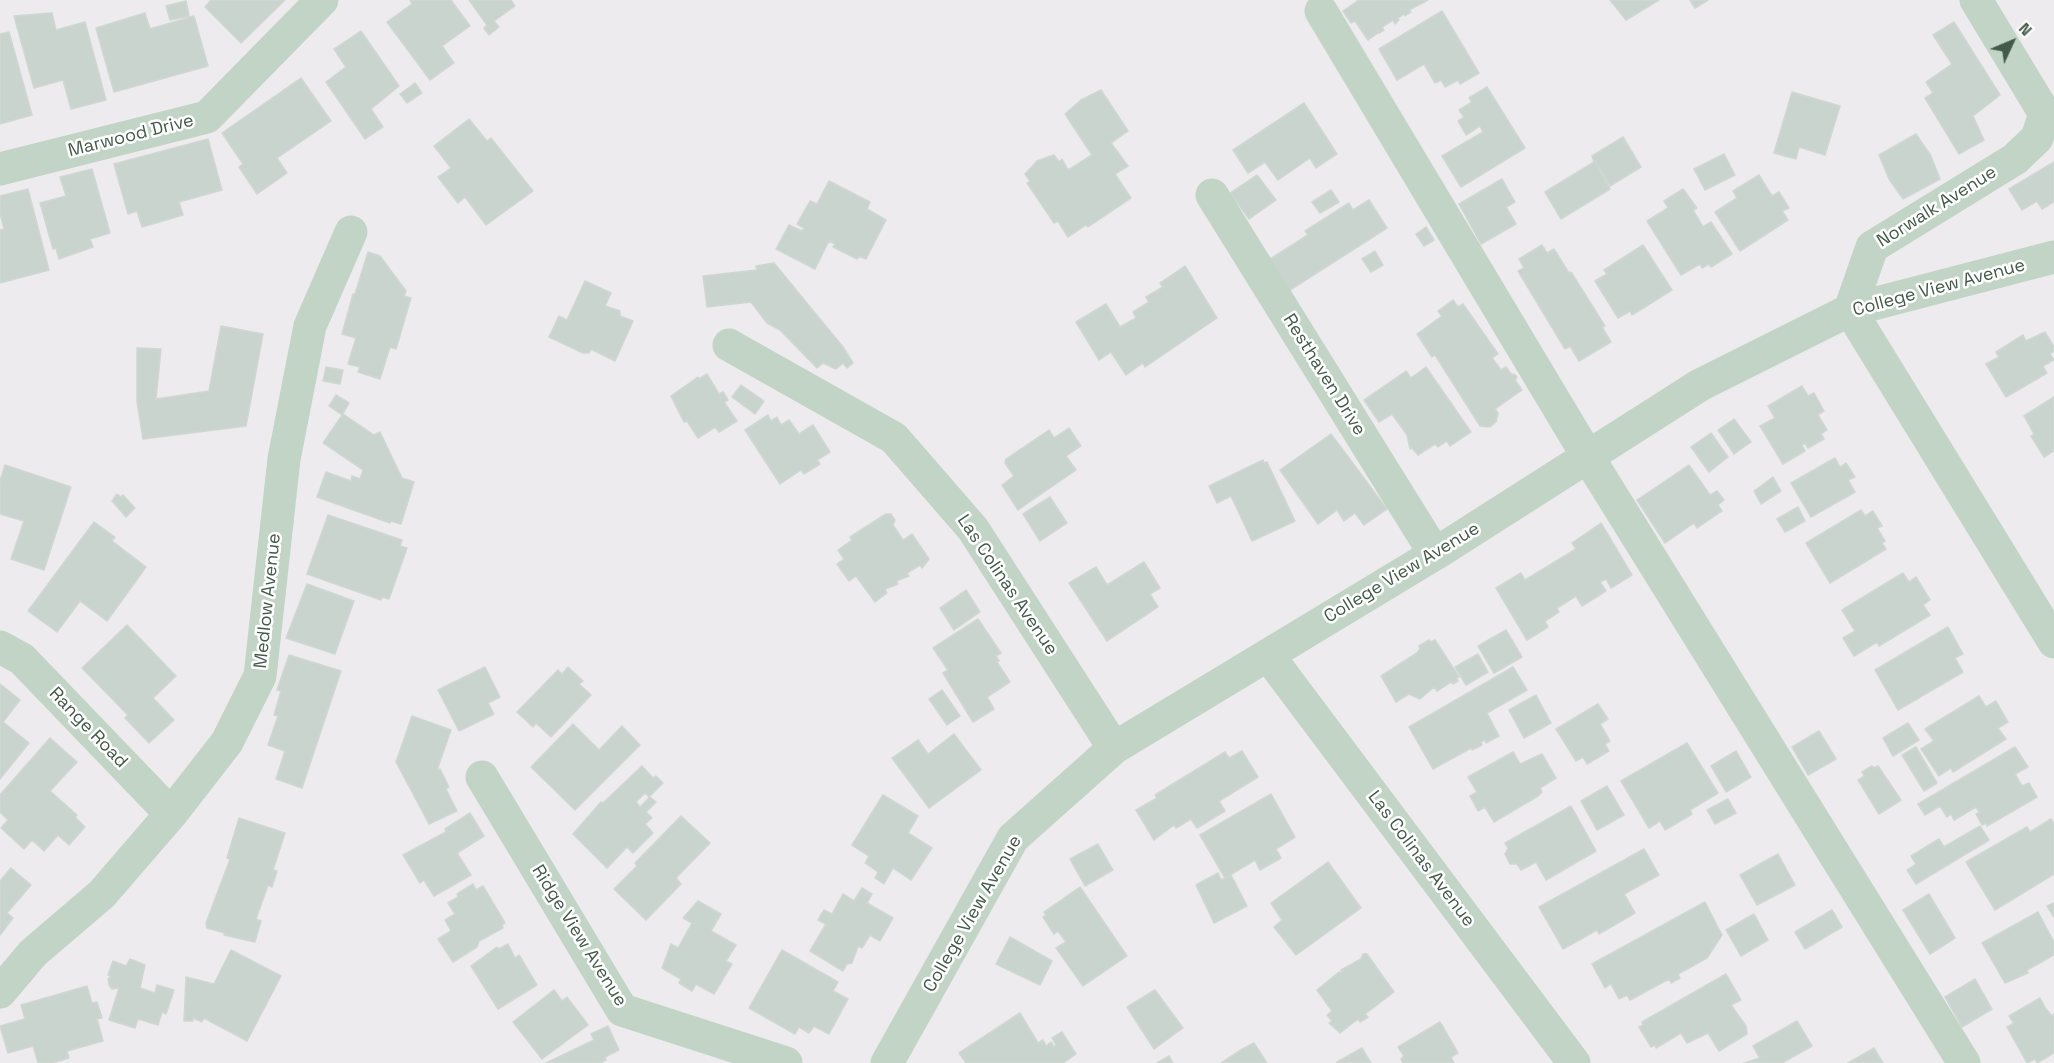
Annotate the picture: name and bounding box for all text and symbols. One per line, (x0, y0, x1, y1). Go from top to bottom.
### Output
north arrow (1982, 12, 2042, 72)
text: N (2014, 18, 2037, 40)
street label: Marwood Drive (66, 110, 196, 162)
street label: Norwalk Avenue (1873, 162, 2001, 252)
street label: College View Avenue (1850, 255, 2028, 321)
street label: Resthaven Drive (1278, 310, 1370, 440)
street label: Las Colinas Avenue (952, 511, 1062, 659)
street label: College View Avenue (1320, 518, 1484, 628)
street label: Medlow Avenue (250, 532, 286, 670)
street label: Range Road (44, 683, 132, 773)
street label: Las Colinas Avenue (1363, 787, 1479, 931)
street label: College View Avenue (919, 832, 1027, 996)
street label: Ridge View Avenue (527, 861, 631, 1011)

